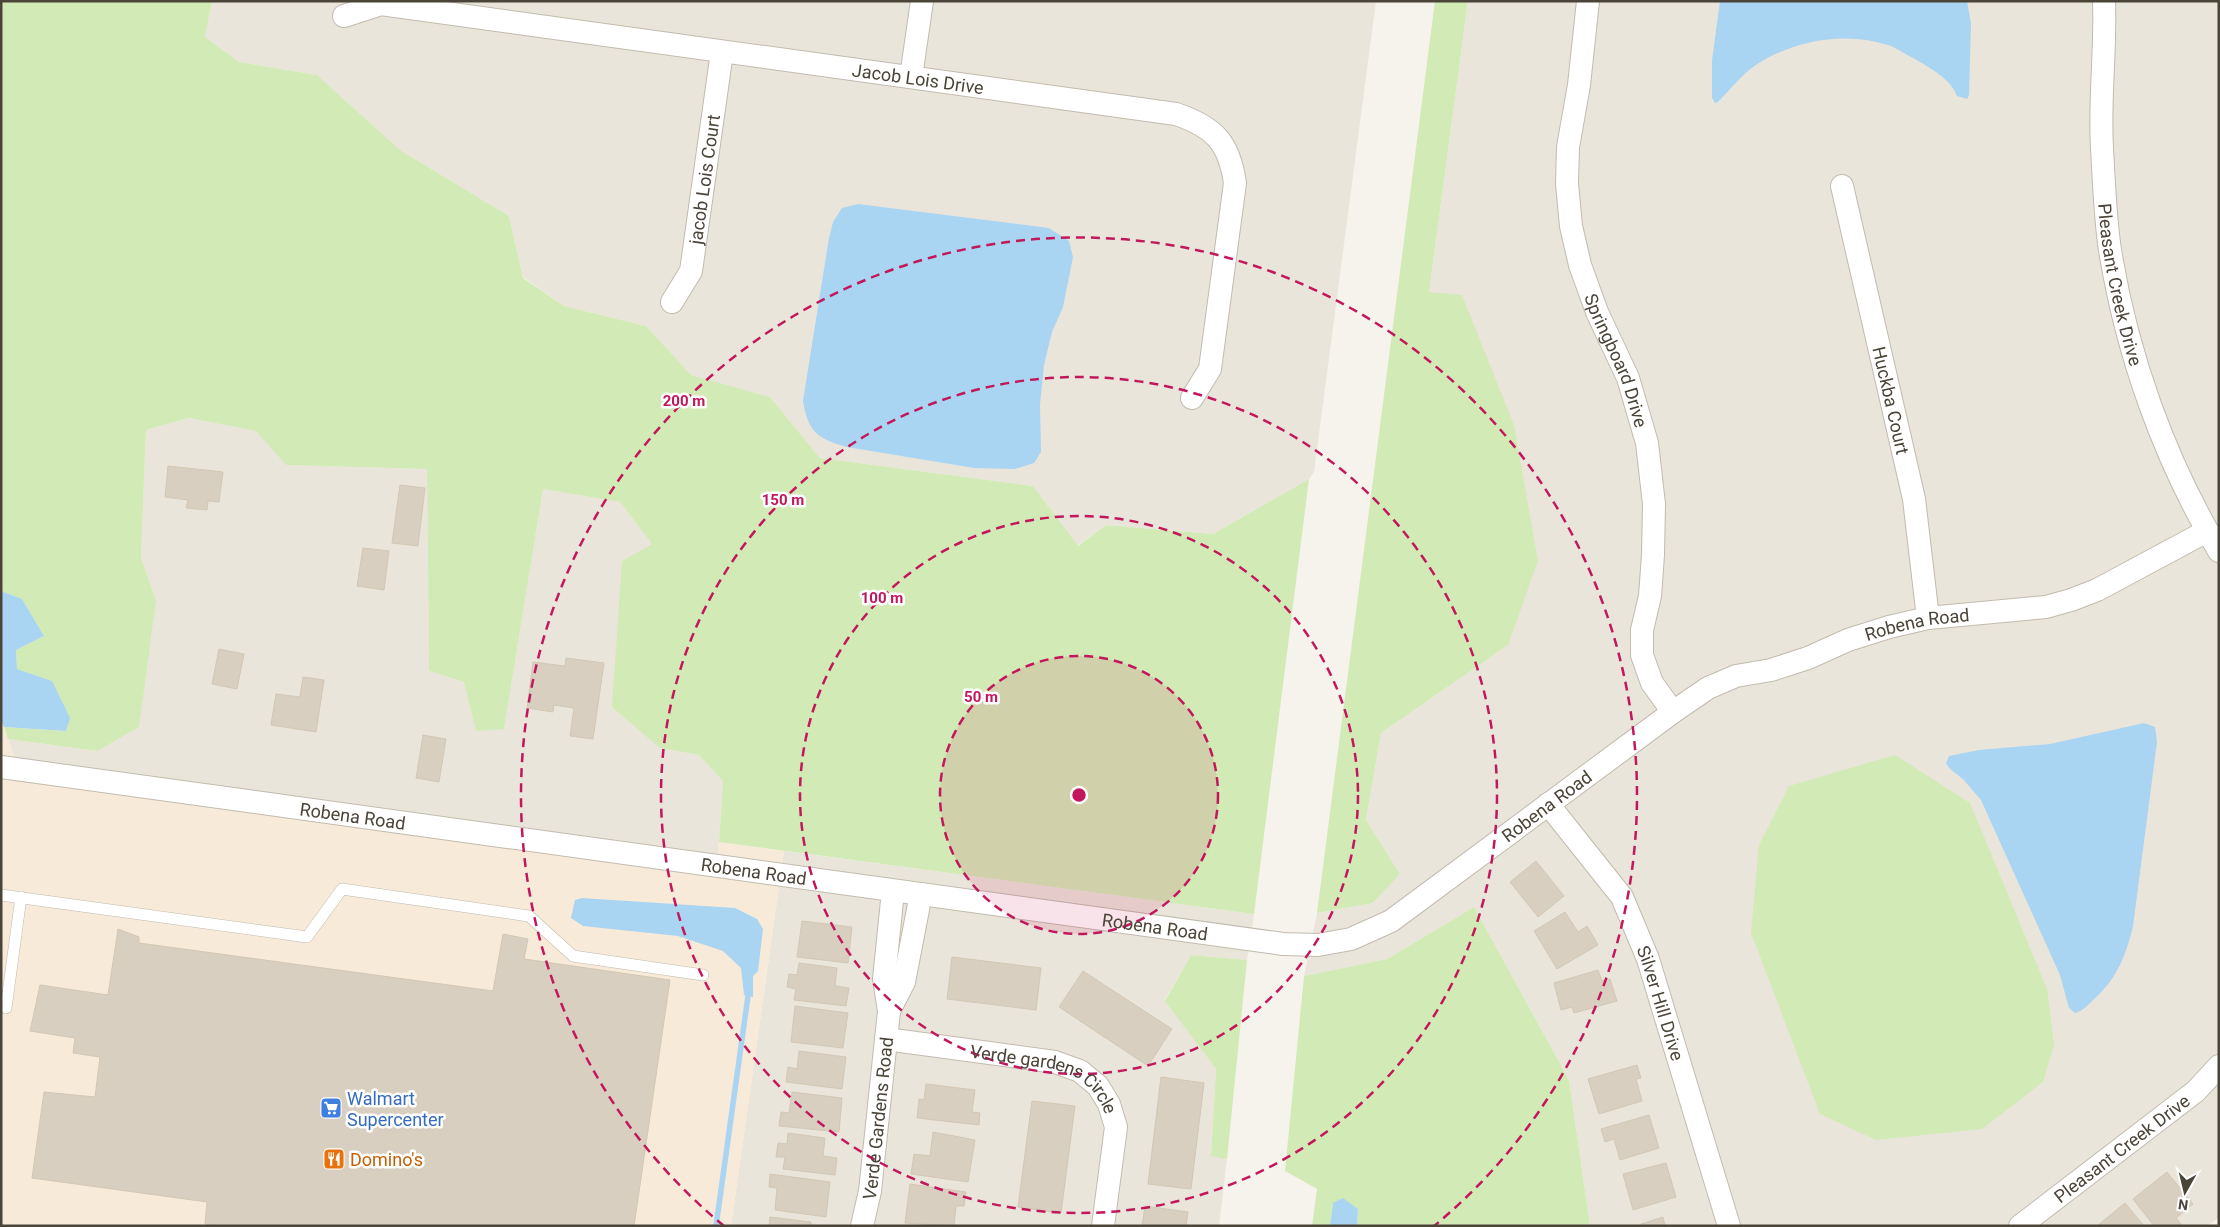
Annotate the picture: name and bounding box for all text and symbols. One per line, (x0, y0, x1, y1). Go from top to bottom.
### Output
street label: Jacob Lois Drive (851, 59, 985, 98)
street label: jacob Lois Court (684, 113, 724, 247)
street label: Pleasant Creek Drive (2095, 202, 2147, 368)
street label: Springboard Drive (1581, 291, 1652, 430)
street label: Huckba Court (1869, 344, 1914, 456)
text: 200 m (663, 392, 705, 410)
text: 150 m (762, 491, 804, 509)
text: 100 m (861, 589, 903, 607)
street label: Robena Road (1862, 604, 1970, 645)
text: 50 m (964, 688, 998, 706)
street label: Robena Road (1497, 766, 1595, 846)
centre of rings (1070, 786, 1088, 804)
street label: Robena Road (298, 798, 407, 833)
street label: Robena Road (700, 853, 808, 889)
street label: Robena Road (1101, 909, 1209, 944)
street label: Silver Hill Drive (1633, 942, 1689, 1063)
street label: Verde Gardens Road (858, 1036, 897, 1202)
street label: Verde gardens Circle (969, 1040, 1122, 1116)
place label: Walmart Supercenter (347, 1088, 444, 1130)
street label: Pleasant Creek Drive (2050, 1089, 2194, 1207)
supermarket icon: Walmart Supercenter (319, 1096, 343, 1120)
restaurant icon: Domino's (322, 1147, 346, 1171)
place label: Domino's (350, 1149, 423, 1170)
north arrow (2160, 1167, 2210, 1217)
text: N (2177, 1196, 2189, 1213)

